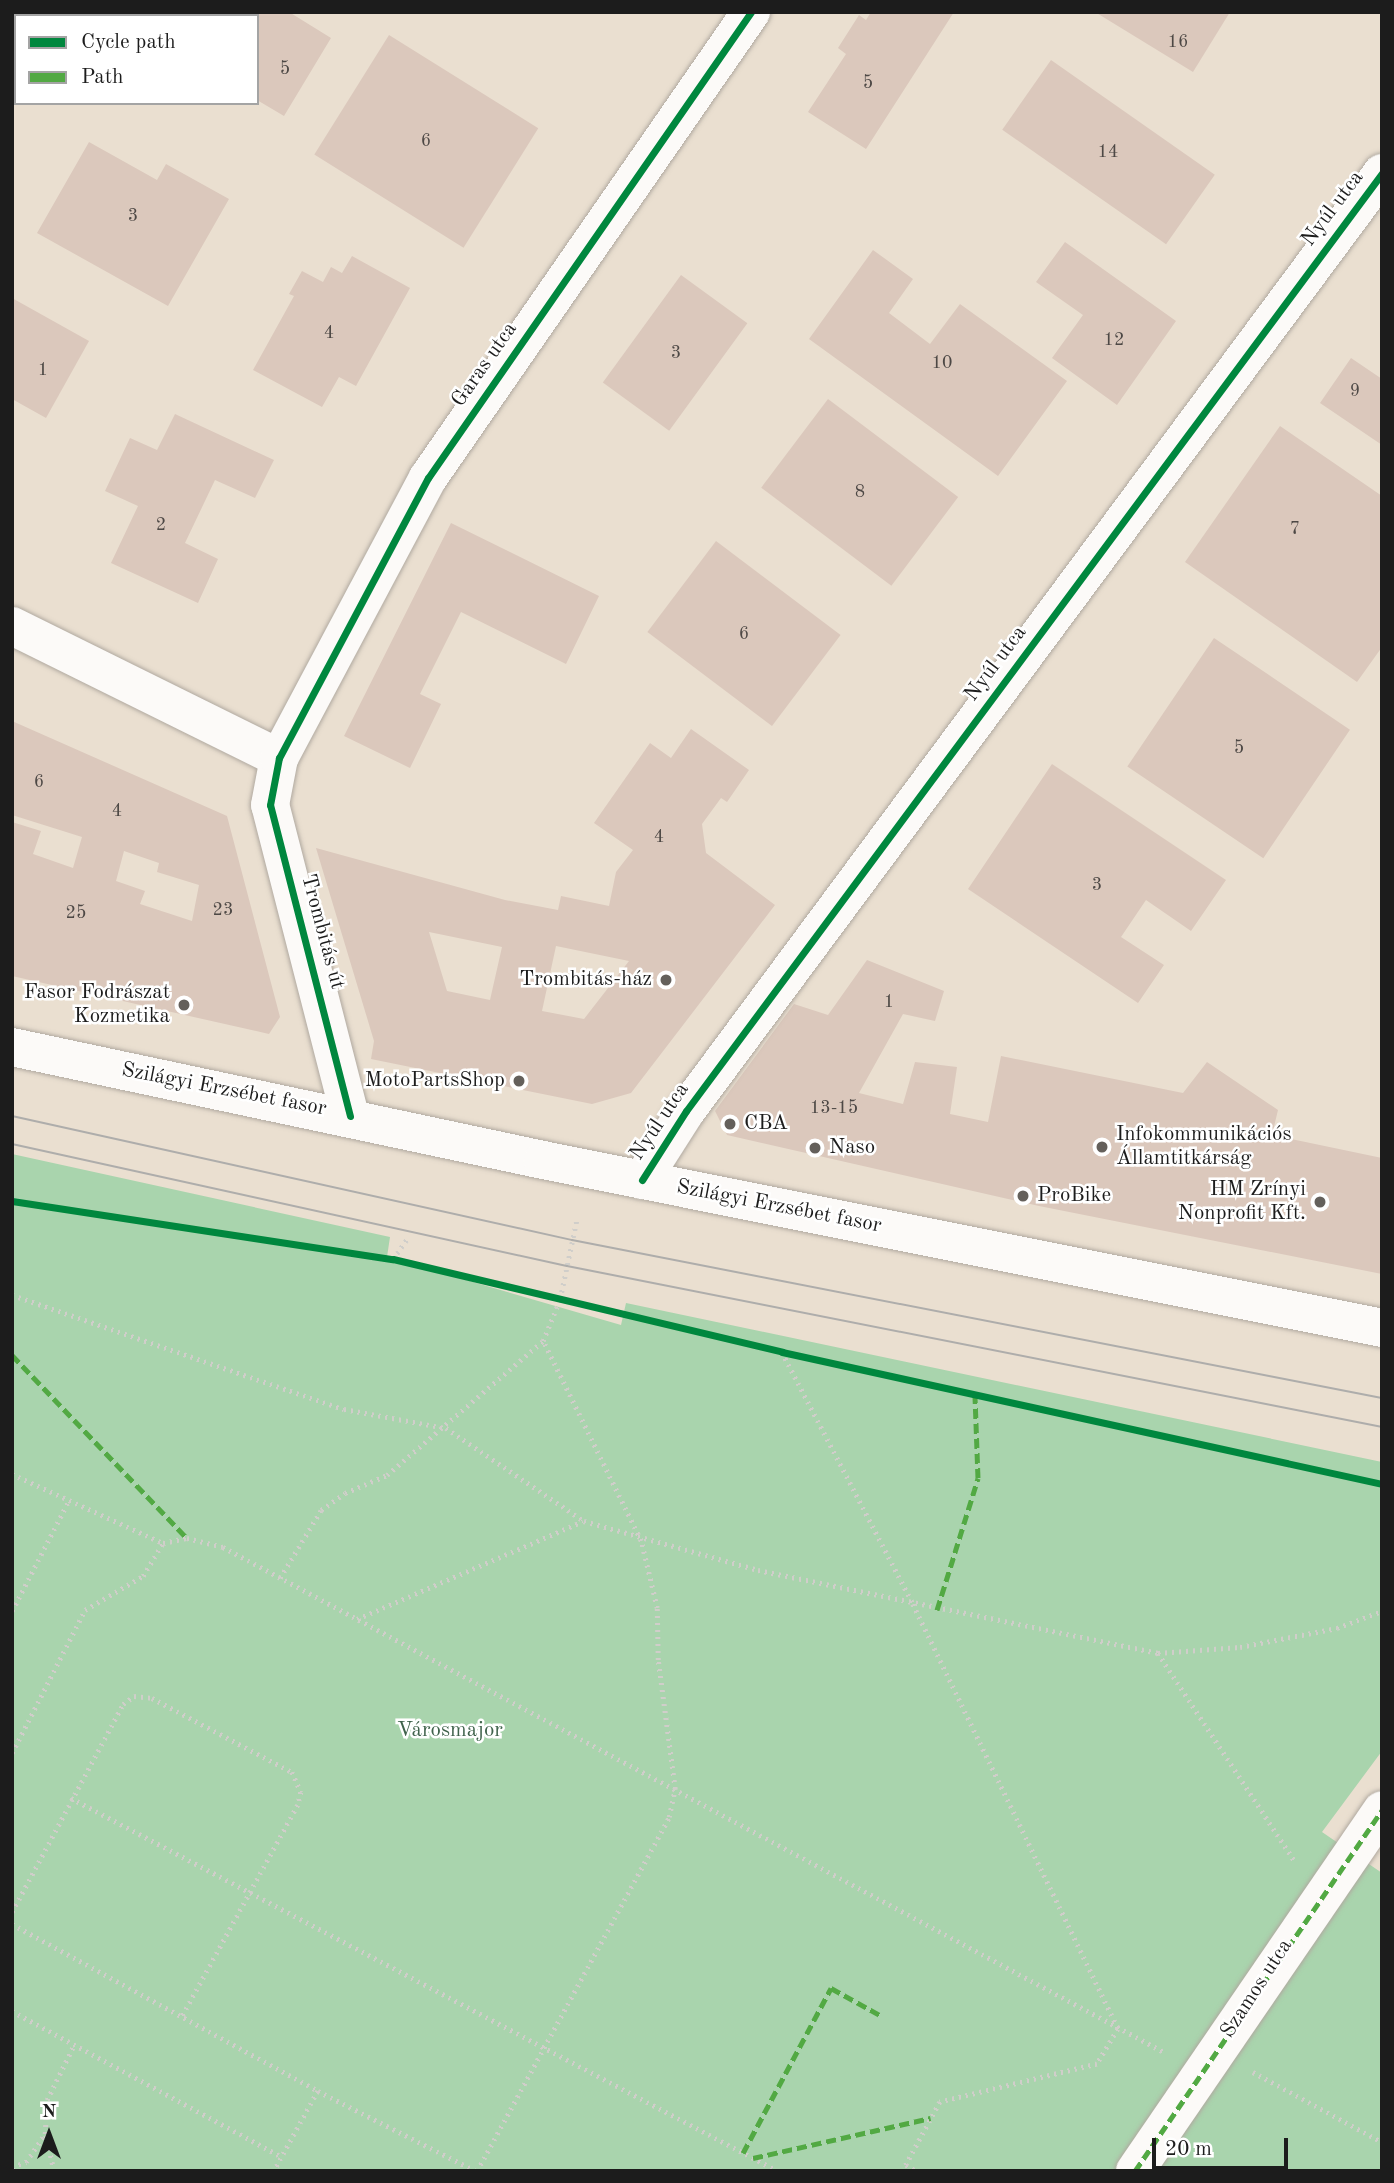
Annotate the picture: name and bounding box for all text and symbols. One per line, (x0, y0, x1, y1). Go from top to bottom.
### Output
legend (14, 14, 259, 105)
house number: 16 (1168, 31, 1188, 53)
text: Cycle path (81, 32, 176, 53)
house number: 5 (280, 58, 290, 80)
text: Path (81, 67, 124, 88)
house number: 5 (863, 72, 873, 94)
house number: 6 (421, 130, 431, 152)
house number: 14 (1098, 141, 1118, 163)
street label: Nyúl utca (1296, 166, 1370, 252)
house number: 3 (128, 205, 138, 227)
street label: Garas utca (447, 318, 523, 412)
house number: 4 (324, 322, 334, 344)
house number: 12 (1104, 329, 1124, 351)
house number: 3 (671, 342, 681, 364)
house number: 10 (932, 352, 952, 374)
house number: 1 (38, 359, 48, 381)
house number: 9 (1350, 380, 1360, 402)
house number: 8 (855, 481, 865, 503)
house number: 2 (156, 514, 166, 536)
house number: 7 (1290, 518, 1300, 540)
street label: Nyúl utca (959, 621, 1033, 707)
house number: 6 (739, 623, 749, 645)
house number: 5 (1234, 737, 1244, 759)
house number: 6 (34, 771, 44, 793)
house number: 4 (112, 800, 122, 822)
house number: 4 (654, 826, 664, 848)
street label: Trombitás út (295, 872, 349, 992)
house number: 3 (1092, 874, 1102, 896)
house number: 23 (213, 899, 233, 921)
house number: 25 (66, 902, 86, 924)
place label: Trombitás-ház (519, 967, 652, 993)
marker: Trombitás-ház (658, 972, 674, 988)
place label: Fasor Fodrászat Kozmetika (24, 980, 170, 1030)
house number: 1 (884, 991, 894, 1013)
marker: Fasor Fodrászat Kozmetika (176, 997, 192, 1013)
street label: Szilágyi Erzsébet fasor (119, 1058, 329, 1122)
place label: MotoPartsShop (365, 1068, 505, 1094)
marker: MotoPartsShop (511, 1073, 527, 1089)
street label: Nyúl utca (625, 1078, 695, 1166)
house number: 13-15 (810, 1097, 858, 1119)
place label: CBA (744, 1111, 788, 1137)
marker: CBA (722, 1116, 738, 1132)
place label: Infokommunikációs Államtitkárság (1116, 1122, 1292, 1172)
place label: Naso (829, 1135, 875, 1161)
marker: Infokommunikációs Államtitkárság (1094, 1139, 1110, 1155)
marker: Naso (807, 1140, 823, 1156)
street label: Szilágyi Erzsébet fasor (674, 1175, 884, 1239)
place label: HM Zrínyi Nonprofit Kft. (1178, 1177, 1306, 1227)
place label: ProBike (1037, 1183, 1111, 1209)
marker: ProBike (1015, 1188, 1031, 1204)
marker: HM Zrínyi Nonprofit Kft. (1312, 1194, 1328, 1210)
park label: Városmajor (397, 1718, 503, 1744)
street label: Szamos utca (1216, 1935, 1298, 2043)
north arrow (14, 2099, 84, 2169)
text: N (42, 2103, 56, 2122)
scale bar (1156, 2124, 1292, 2168)
text: 20 m (1165, 2139, 1212, 2160)

